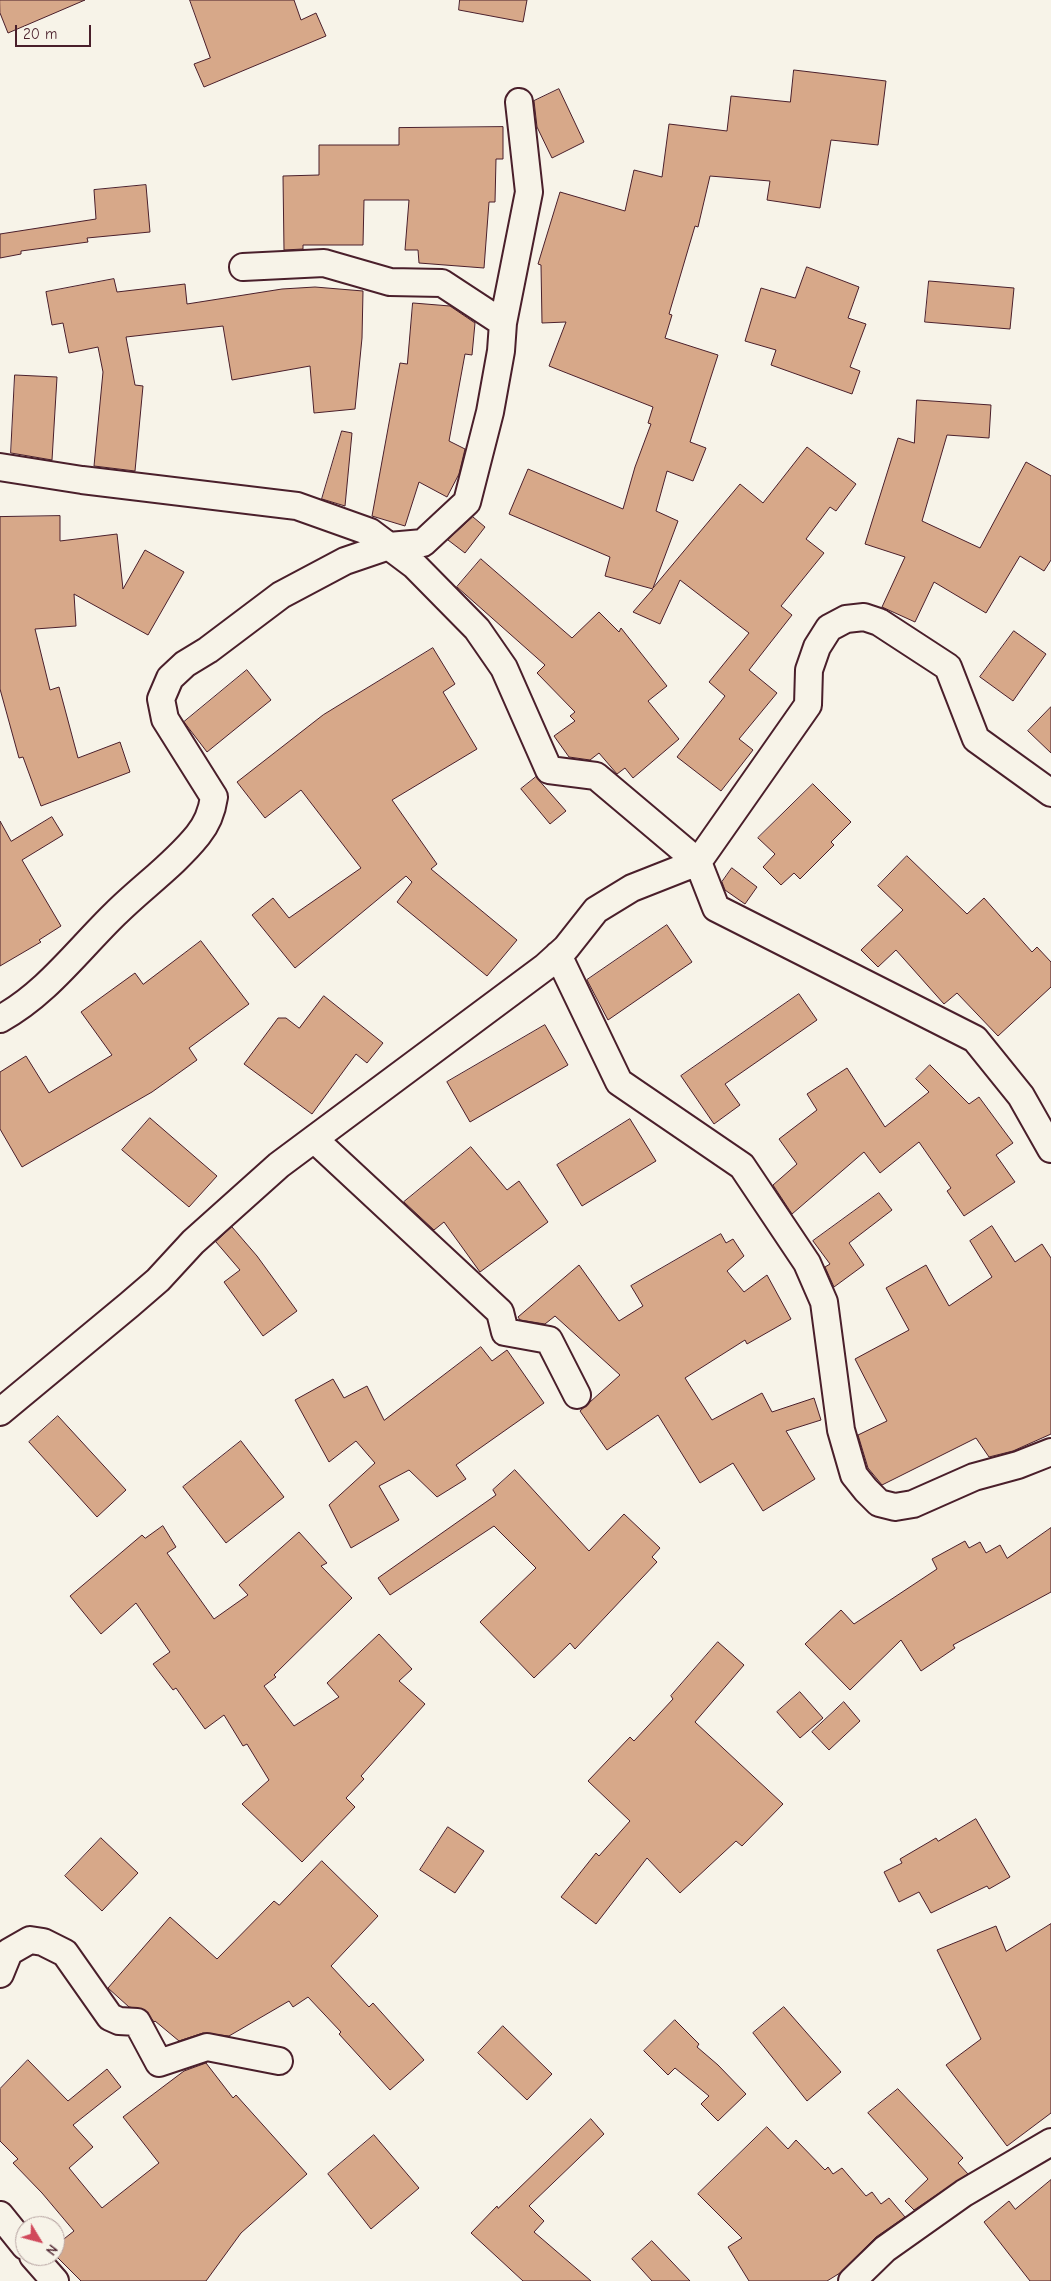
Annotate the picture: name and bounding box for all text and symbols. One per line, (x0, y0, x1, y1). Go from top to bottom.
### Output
scale bar (18, 15, 94, 47)
text: 20 m (23, 25, 57, 43)
north arrow (15, 2216, 65, 2266)
text: N (42, 2241, 61, 2258)

